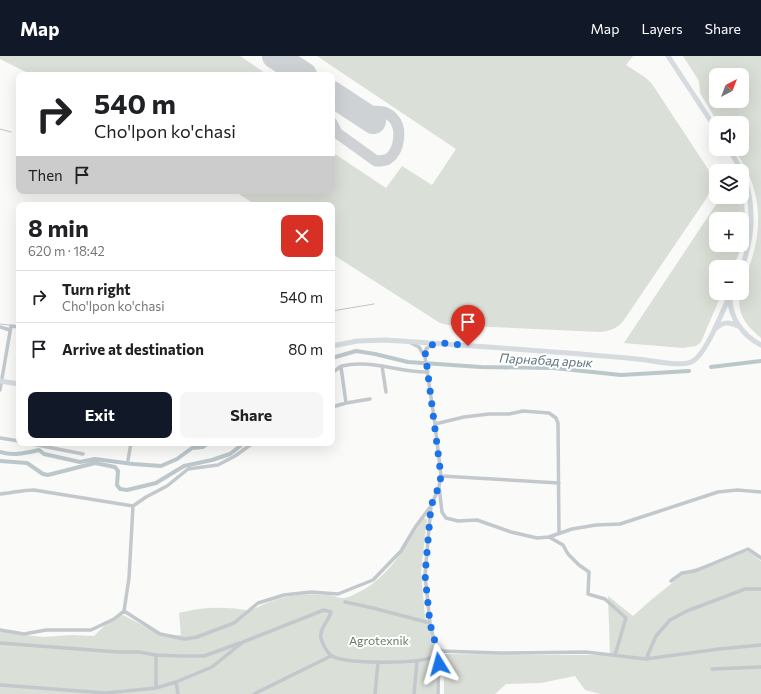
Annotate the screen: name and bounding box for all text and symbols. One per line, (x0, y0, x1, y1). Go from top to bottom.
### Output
text: Map (20, 17, 59, 40)
text: Map (591, 20, 619, 37)
text: Layers (641, 20, 683, 37)
text: Share (705, 20, 741, 37)
north arrow (709, 68, 749, 108)
map controls (709, 68, 749, 300)
text: 540 m (94, 86, 176, 120)
icon: right (28, 88, 80, 140)
button: sound (709, 116, 749, 156)
text: Cho'lpon ko'chasi (94, 120, 236, 142)
icon: arrive (71, 164, 93, 186)
button: layers (709, 164, 749, 204)
text: Then (28, 166, 63, 184)
button: + (709, 212, 749, 252)
text: 8 min (28, 213, 89, 242)
button: close (281, 215, 323, 257)
text: 620 m · 18:42 (28, 243, 105, 259)
button: − (709, 260, 749, 300)
text: Turn right (62, 280, 131, 298)
icon: right (28, 286, 50, 308)
text: 540 m (280, 288, 323, 306)
text: Cho'lpon ko'chasi (62, 298, 165, 314)
pin (451, 305, 485, 346)
icon: arrive (457, 311, 479, 333)
icon: arrive (28, 338, 50, 360)
text: Arrive at destination (62, 340, 204, 358)
text: 80 m (288, 340, 323, 358)
water label: Парнабад арык (499, 350, 594, 370)
button: Exit (28, 392, 172, 438)
button: Share (180, 392, 323, 438)
park label: Agrotexnik (349, 633, 410, 647)
position arrow (418, 643, 460, 685)

